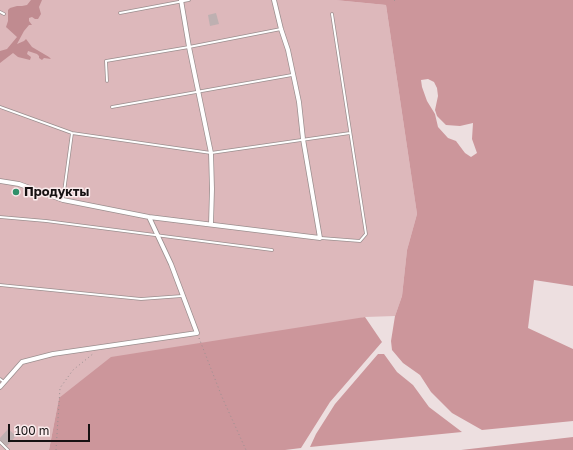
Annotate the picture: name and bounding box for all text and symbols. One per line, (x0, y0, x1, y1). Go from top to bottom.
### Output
place label: Продукты (24, 184, 89, 200)
marker: Продукты (11, 187, 21, 197)
scale bar (10, 416, 92, 442)
text: 100 m (15, 423, 49, 438)

